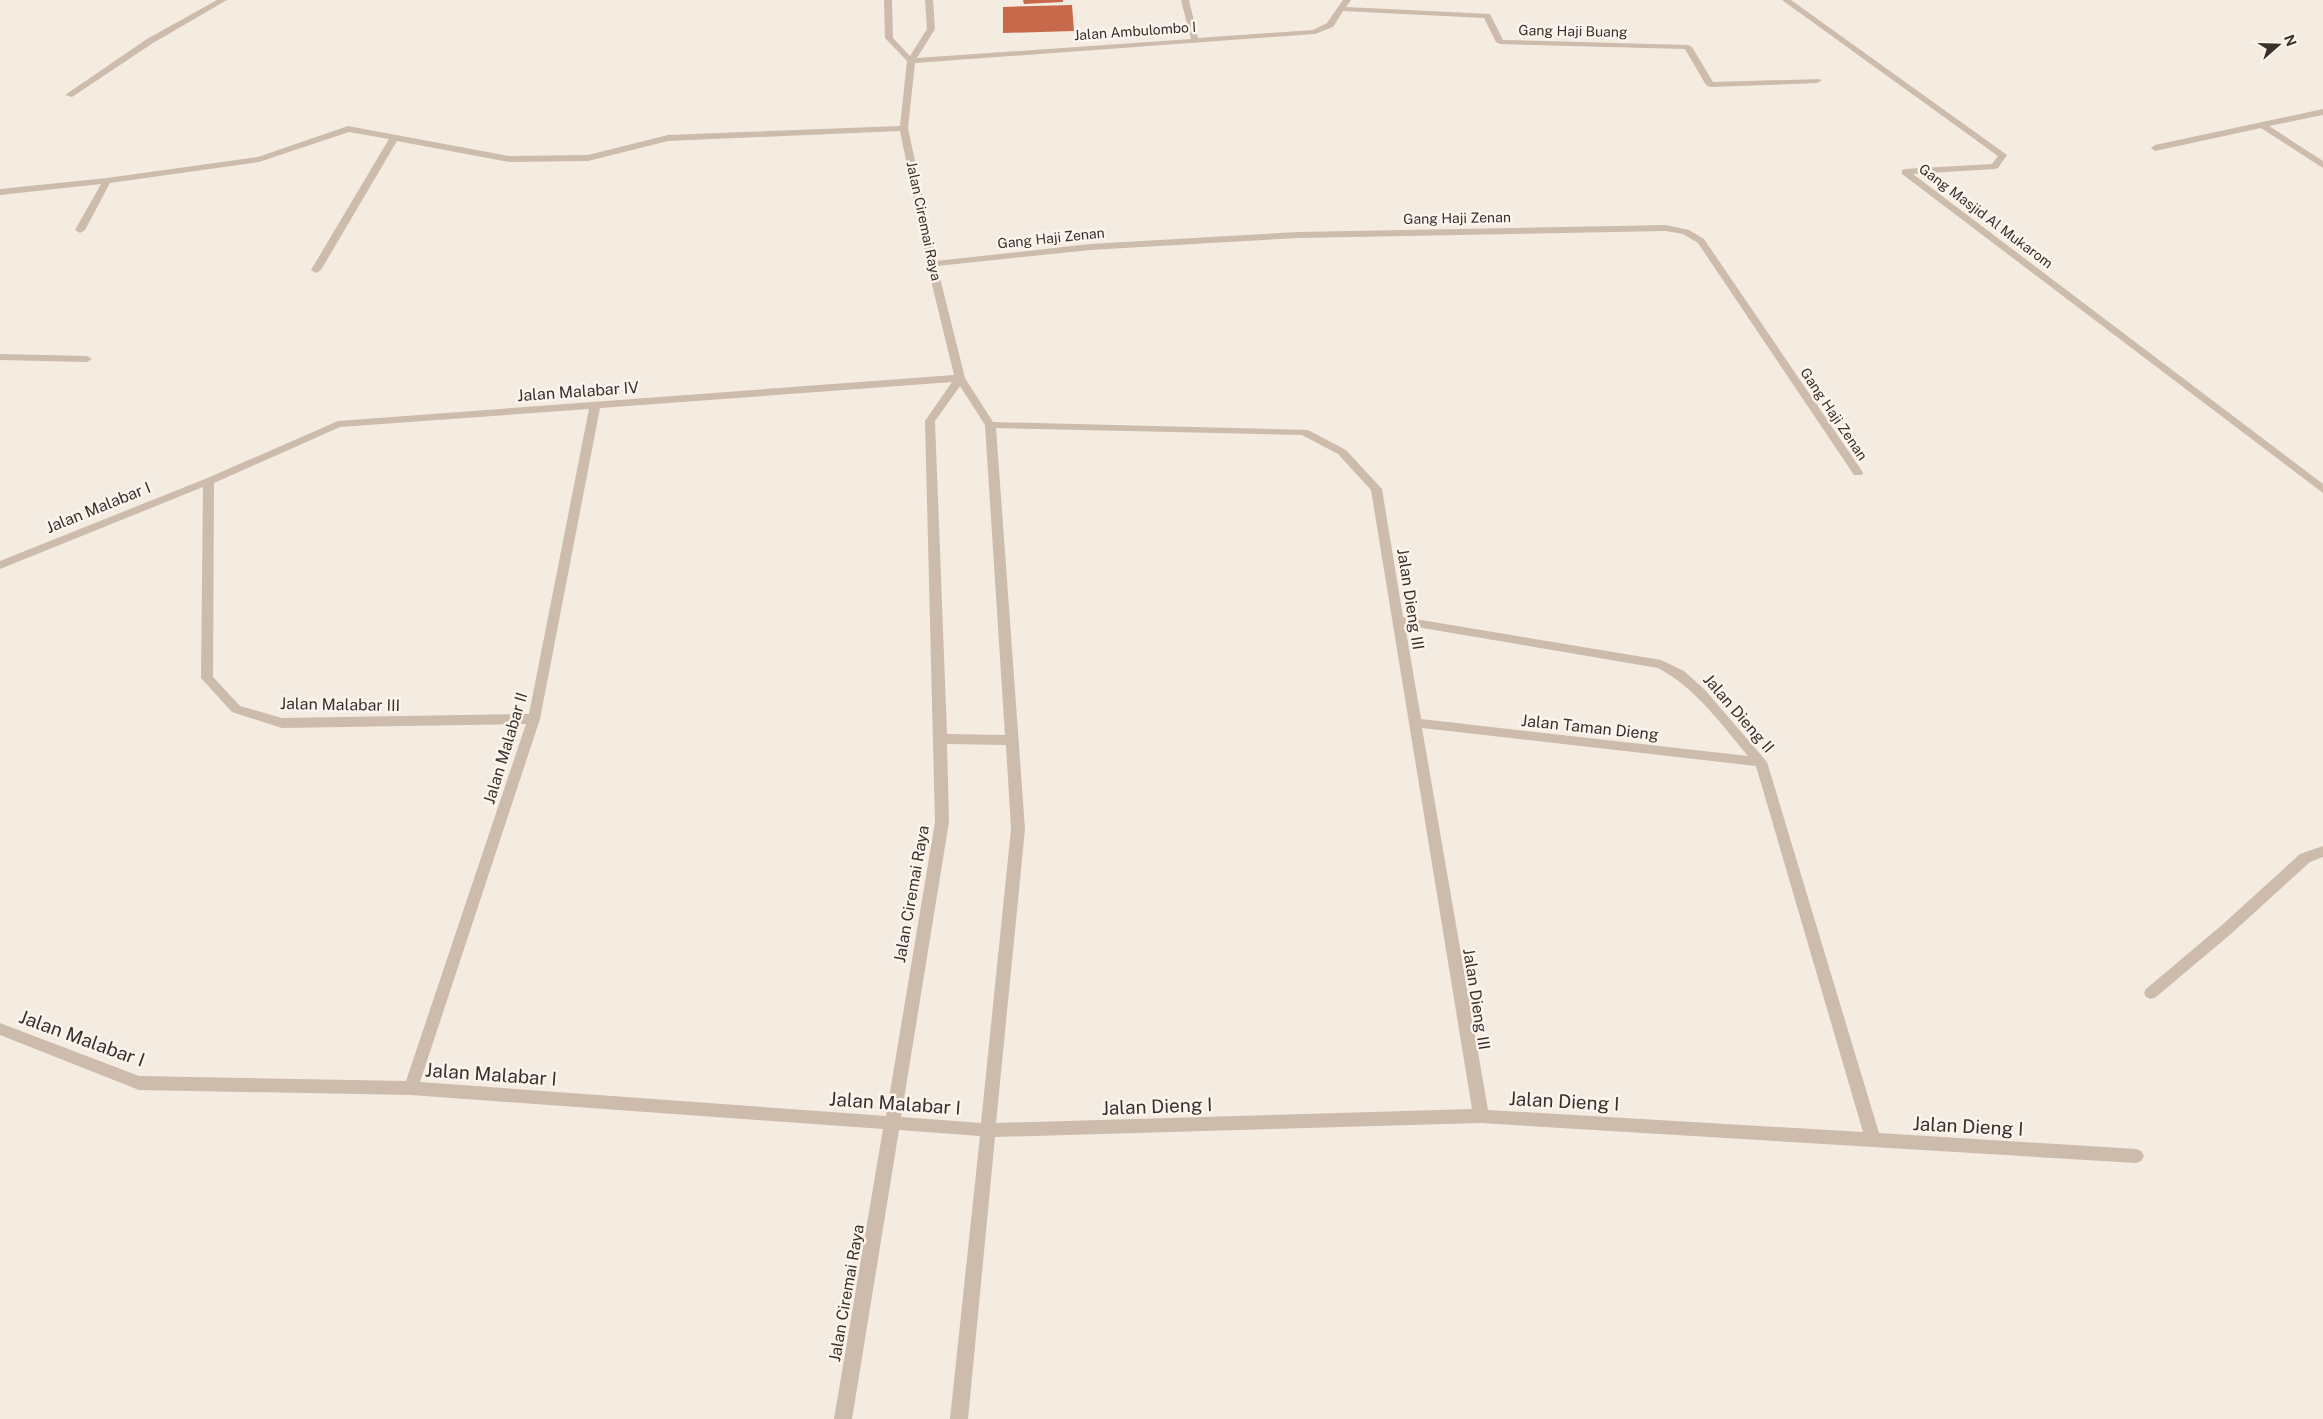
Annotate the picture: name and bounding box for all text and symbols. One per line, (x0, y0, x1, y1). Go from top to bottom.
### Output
street label: Jalan Ambulombo I (1073, 19, 1197, 43)
north arrow (2253, 20, 2303, 70)
street label: Gang Haji Buang (1518, 22, 1628, 40)
text: N (2281, 33, 2300, 48)
street label: Jalan Ciremai Raya (904, 160, 944, 282)
street label: Gang Masjid Al Mukarom (1916, 160, 2056, 272)
street label: Gang Haji Zenan (1403, 209, 1511, 227)
street label: Gang Haji Zenan (997, 224, 1105, 252)
street label: Gang Haji Zenan (1797, 365, 1871, 463)
street label: Jalan Malabar IV (516, 378, 640, 405)
street label: Jalan Malabar I (43, 478, 153, 537)
street label: Jalan Dieng III (1393, 547, 1428, 651)
street label: Jalan Dieng II (1699, 670, 1778, 757)
street label: Jalan Malabar II (479, 690, 532, 806)
street label: Jalan Malabar III (280, 694, 400, 715)
street label: Jalan Taman Dieng (1520, 711, 1660, 744)
street label: Jalan Ciremai Raya (890, 824, 933, 964)
street label: Jalan Dieng III (1459, 947, 1494, 1051)
street label: Jalan Malabar I (16, 1005, 148, 1071)
street label: Jalan Malabar I (424, 1058, 558, 1090)
street label: Jalan Malabar I (828, 1087, 962, 1119)
street label: Jalan Dieng I (1508, 1087, 1620, 1115)
street label: Jalan Dieng I (1101, 1093, 1213, 1119)
street label: Jalan Dieng I (1912, 1112, 2024, 1140)
street label: Jalan Ciremai Raya (825, 1223, 868, 1363)

